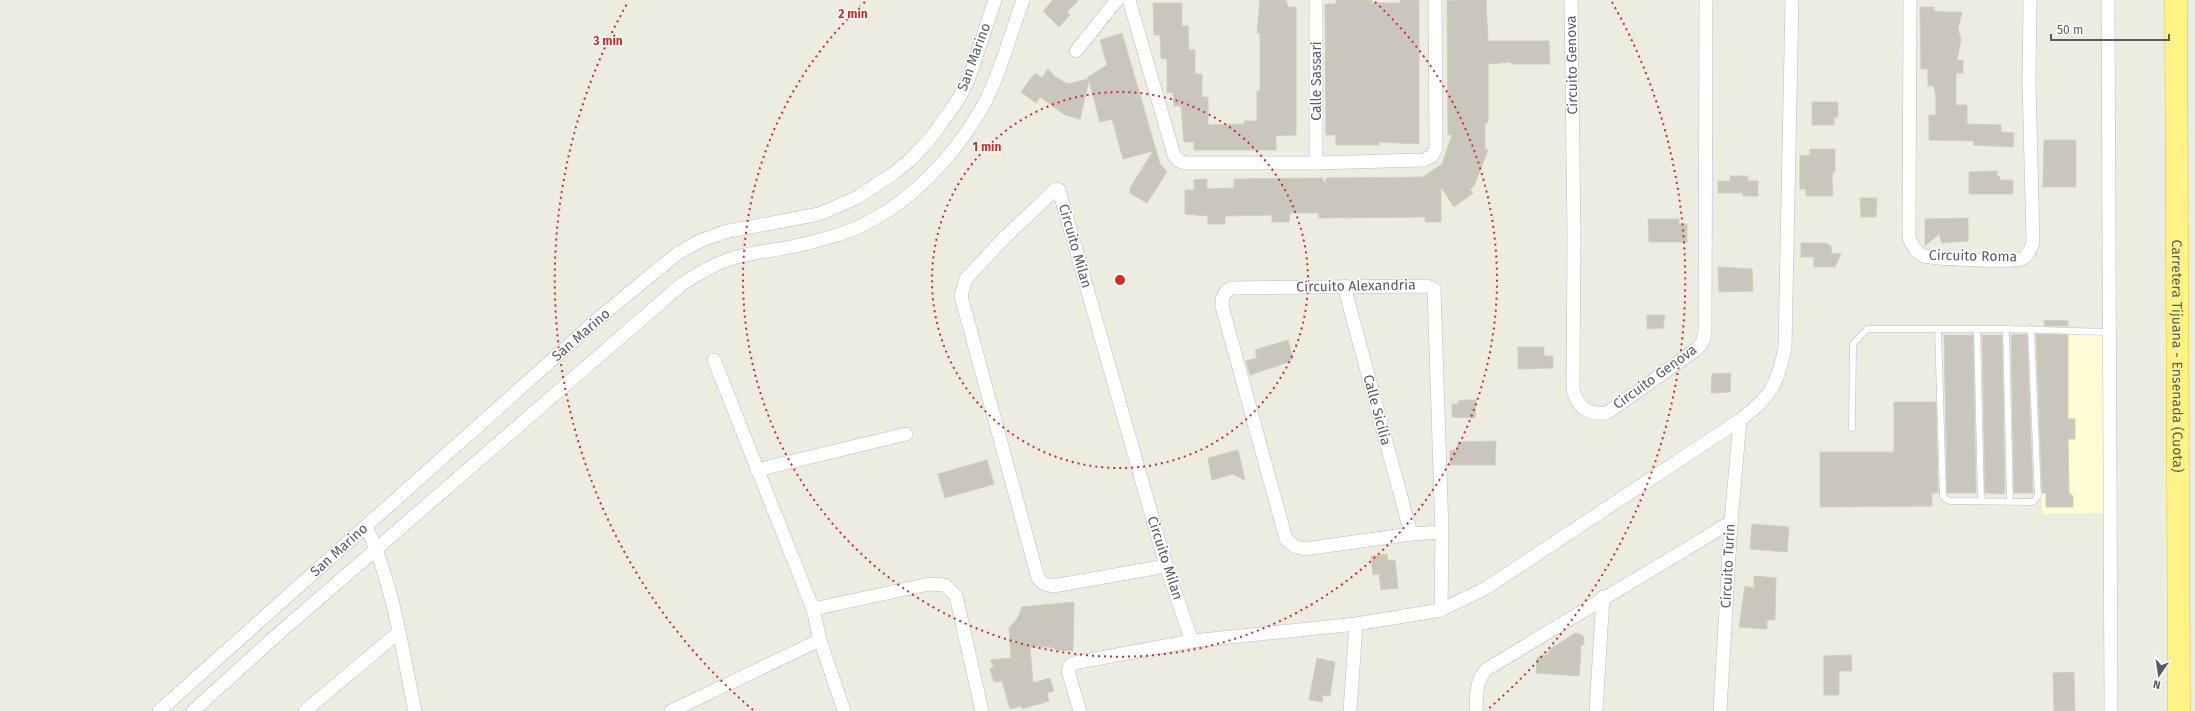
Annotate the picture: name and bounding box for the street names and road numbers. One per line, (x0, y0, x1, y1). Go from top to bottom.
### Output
street label: Circuito Genova (1563, 15, 1581, 115)
street label: San Marino (954, 21, 994, 93)
street label: Calle Sassari (1308, 41, 1325, 121)
street label: Circuito Milan (1055, 202, 1095, 290)
street label: Carretera Tijuana - Ensenada (Cuota) (2169, 239, 2186, 473)
street label: Circuito Roma (1929, 247, 2017, 265)
street label: Circuito Alexandria (1296, 276, 1416, 296)
street label: San Marino (548, 305, 614, 365)
street label: Circuito Genova (1610, 341, 1700, 413)
street label: Calle Sicilia (1359, 373, 1395, 447)
street label: Circuito Milan (1143, 514, 1187, 602)
street label: San Marino (307, 520, 371, 580)
street label: Circuito Turin (1717, 523, 1739, 609)

